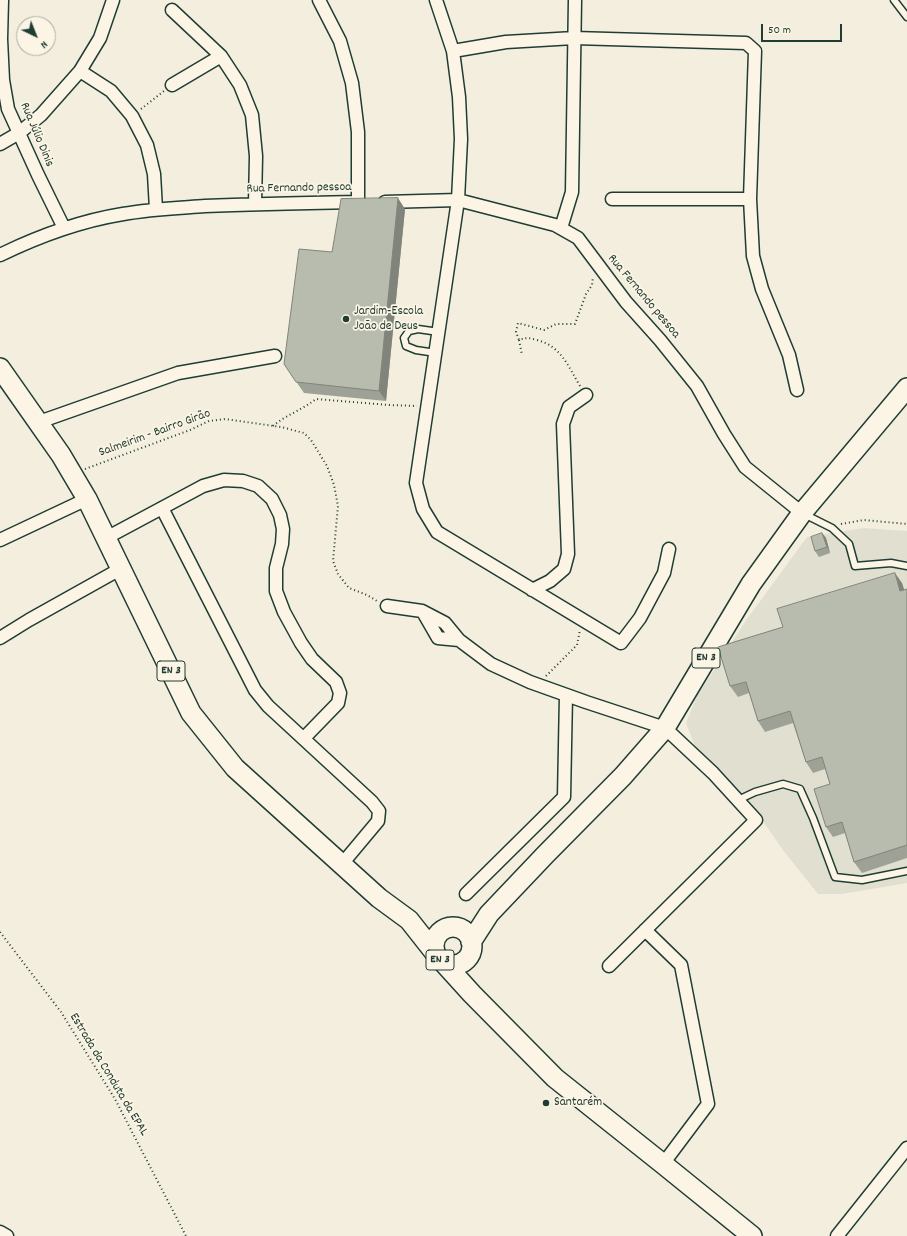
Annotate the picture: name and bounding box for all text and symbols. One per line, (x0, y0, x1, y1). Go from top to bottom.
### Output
north arrow (16, 16, 56, 56)
scale bar (763, 16, 844, 42)
text: 50 m (768, 22, 791, 39)
text: N (36, 36, 51, 52)
street label: Rua Júlio Dinis (15, 100, 57, 170)
street label: Rua Fernando pessoa (246, 180, 352, 198)
street label: Rua Fernando pessoa (603, 252, 683, 342)
place label: Jardim-Escola João de Deus (354, 304, 423, 335)
marker: Jardim-Escola João de Deus (341, 314, 351, 324)
street label: Salmeirim - Bairro Girão (97, 407, 213, 461)
road number: EN 3 (692, 648, 720, 668)
road number: EN 3 (157, 661, 185, 681)
road number: EN 3 (426, 950, 454, 970)
street label: Estrada da Conduta da EPAL (65, 1011, 151, 1139)
place label: Santarém (554, 1095, 602, 1111)
marker: Santarém (541, 1098, 551, 1108)

